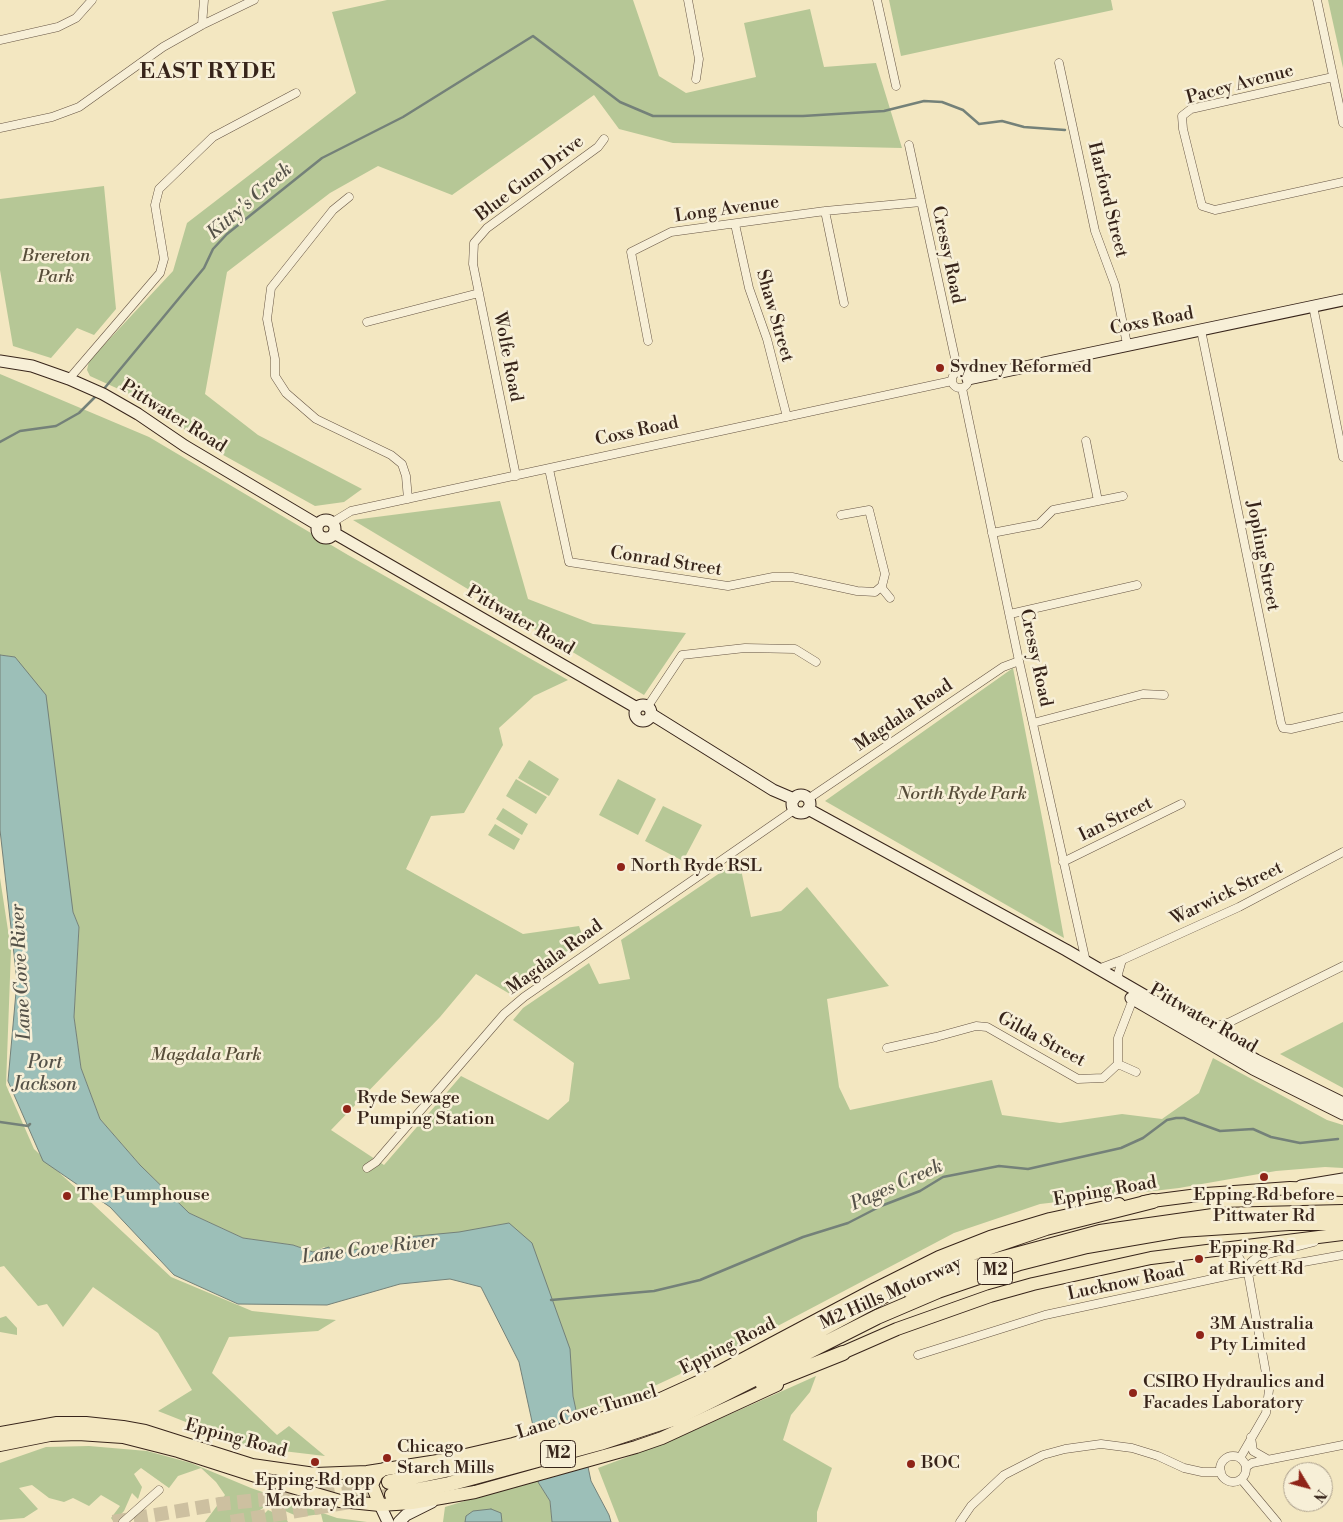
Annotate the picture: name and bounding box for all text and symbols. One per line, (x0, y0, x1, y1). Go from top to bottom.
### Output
district label: EAST RYDE (138, 60, 278, 86)
street label: Pacey Avenue (1184, 60, 1296, 110)
street label: Blue Gum Drive (472, 131, 588, 227)
street label: Harford Street (1082, 140, 1132, 260)
water label: Kitty's Creek (203, 159, 297, 245)
street label: Long Avenue (673, 192, 781, 228)
street label: Cressy Road (926, 204, 968, 306)
park label: Brereton Park (22, 246, 90, 288)
street label: Shaw Street (751, 267, 797, 365)
street label: Coxs Road (1108, 303, 1196, 341)
street label: Wolfe Road (488, 310, 526, 404)
place label: Sydney Reformed (950, 357, 1092, 379)
marker: Sydney Reformed (934, 362, 946, 374)
street label: Pittwater Road (116, 376, 230, 458)
street label: Coxs Road (593, 413, 681, 451)
street label: Jopling Street (1241, 499, 1283, 613)
street label: Conrad Street (609, 543, 723, 581)
street label: Pittwater Road (462, 581, 578, 661)
street label: Cressy Road (1014, 607, 1056, 709)
street label: Magdala Road (851, 675, 957, 757)
park label: North Ryde Park (897, 784, 1027, 806)
street label: Ian Street (1076, 793, 1156, 847)
place label: North Ryde RSL (631, 856, 762, 878)
street label: Warwick Street (1167, 858, 1287, 930)
marker: North Ryde RSL (615, 861, 627, 873)
water label: Lane Cove River (7, 903, 37, 1041)
street label: Magdala Road (503, 916, 607, 1000)
street label: Pittwater Road (1145, 979, 1261, 1059)
street label: Gilda Street (993, 1008, 1089, 1072)
park label: Magdala Park (150, 1045, 262, 1067)
water label: Port Jackson (13, 1052, 77, 1096)
place label: Ryde Sewage Pumping Station (357, 1088, 495, 1130)
marker: Ryde Sewage Pumping Station (341, 1103, 353, 1115)
water label: Pages Creek (847, 1155, 947, 1217)
marker: Epping Rd before Pittwater Rd (1258, 1171, 1270, 1183)
street label: Epping Road (1052, 1172, 1158, 1212)
place label: The Pumphouse (77, 1185, 210, 1207)
place label: Epping Rd before Pittwater Rd (1193, 1185, 1335, 1228)
marker: The Pumphouse (61, 1190, 73, 1202)
water label: Lane Cove River (301, 1230, 439, 1270)
place label: Epping Rd at Rivett Rd (1209, 1238, 1303, 1280)
street label: M2 Hills Motorway (817, 1253, 965, 1335)
marker: Epping Rd at Rivett Rd (1193, 1253, 1205, 1265)
road number: M2 (978, 1258, 1012, 1284)
street label: Lucknow Road (1066, 1260, 1186, 1306)
street label: Epping Road (676, 1314, 780, 1380)
place label: 3M Australia Pty Limited (1210, 1314, 1314, 1356)
marker: 3M Australia Pty Limited (1194, 1329, 1206, 1341)
place label: CSIRO Hydraulics and Facades Laboratory (1143, 1372, 1325, 1415)
street label: Lane Cove Tunnel (514, 1381, 660, 1445)
marker: CSIRO Hydraulics and Facades Laboratory (1127, 1387, 1139, 1399)
street label: Epping Road (183, 1415, 289, 1463)
place label: Chicago Starch Mills (397, 1437, 494, 1480)
road number: M2 (540, 1440, 576, 1468)
marker: Chicago Starch Mills (381, 1452, 393, 1464)
place label: BOC (921, 1453, 960, 1475)
marker: Epping Rd opp Mowbray Rd (309, 1456, 321, 1468)
marker: BOC (905, 1458, 917, 1470)
north arrow (1283, 1462, 1333, 1512)
place label: Epping Rd opp Mowbray Rd (255, 1470, 375, 1512)
text: N (1309, 1486, 1330, 1505)

